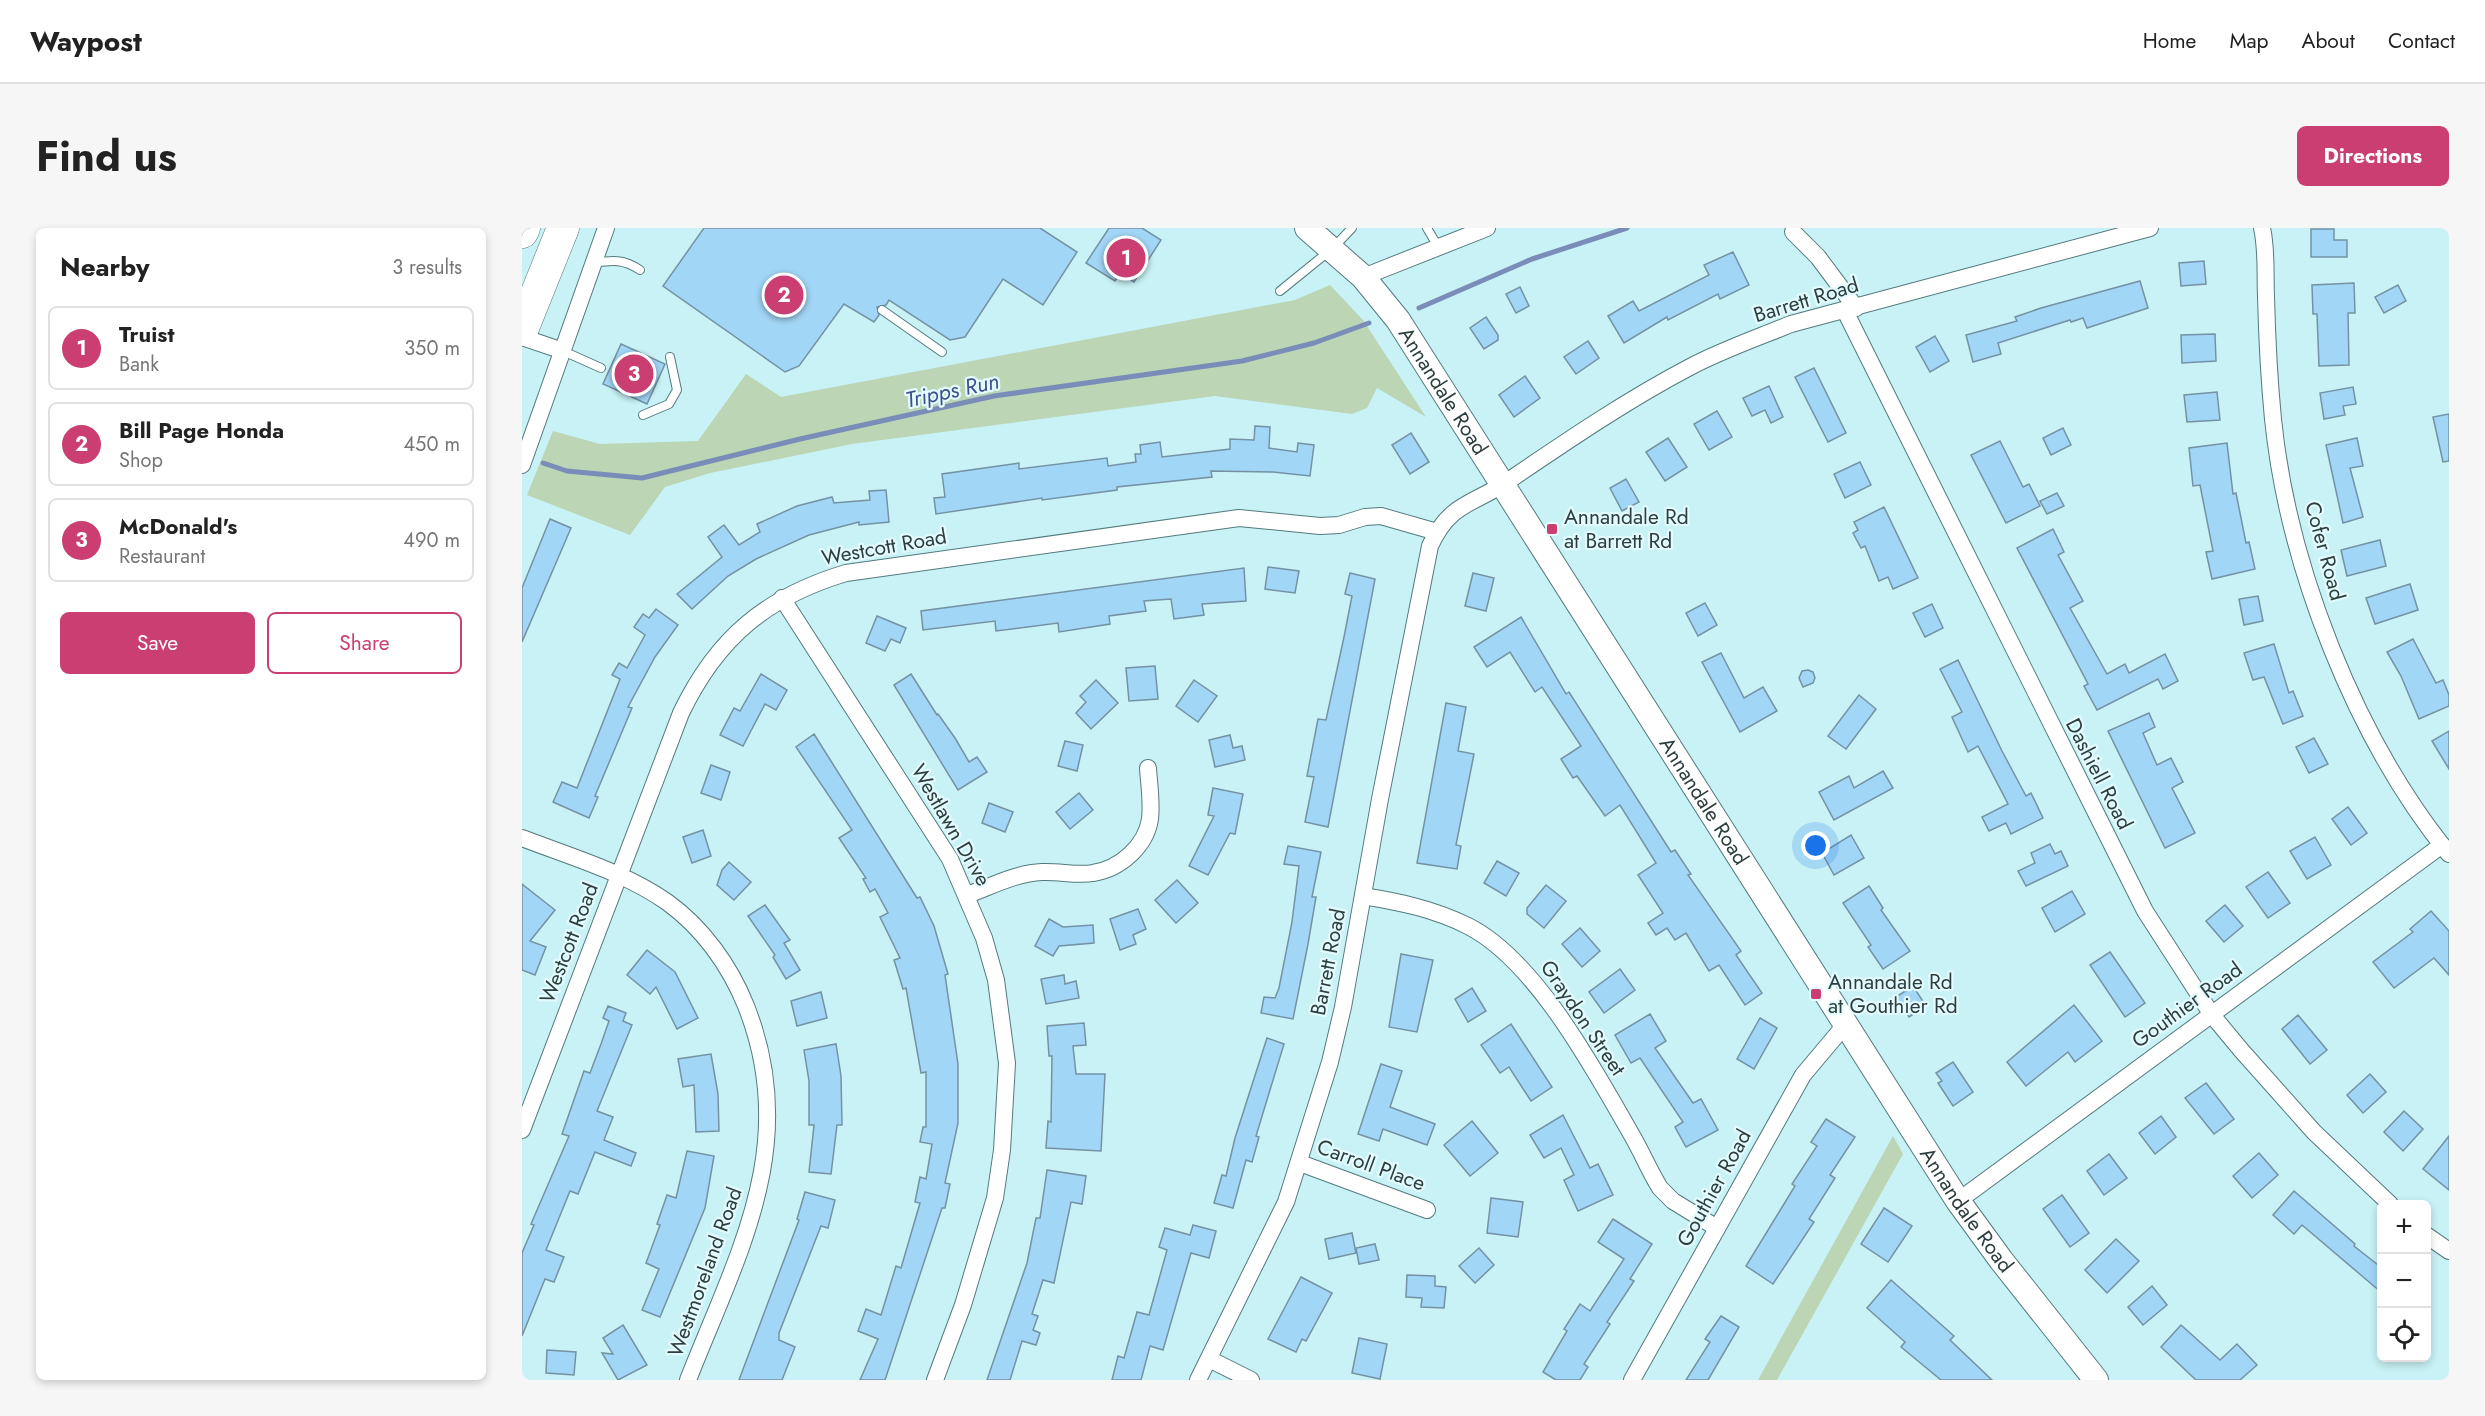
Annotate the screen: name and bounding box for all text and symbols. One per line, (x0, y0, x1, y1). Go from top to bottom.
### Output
text: Waypost (30, 21, 142, 62)
text: Home (2143, 26, 2196, 56)
text: Map (2229, 26, 2269, 56)
text: About (2302, 26, 2355, 56)
text: Contact (2388, 26, 2455, 56)
text: Find us (36, 126, 177, 187)
button: Directions (2297, 126, 2449, 186)
pin: 1 (1106, 236, 1146, 280)
text: Nearby (60, 248, 149, 286)
text: 3 results (392, 253, 462, 282)
street label: Barrett Road (1750, 270, 1862, 330)
pin: 2 (764, 272, 804, 318)
text: Truist (119, 318, 174, 350)
street label: Annandale Road (1391, 321, 1495, 461)
text: 1 (76, 334, 87, 363)
text: 350 m (404, 334, 460, 363)
text: Bank (119, 350, 159, 379)
pin: 3 (614, 352, 654, 396)
water label: Tripps Run (902, 364, 1002, 416)
text: Bill Page Honda (119, 414, 284, 446)
text: 2 (75, 430, 88, 459)
text: 450 m (403, 430, 460, 459)
text: Shop (119, 446, 163, 475)
street label: Cofer Road (2297, 498, 2353, 604)
place label: Annandale Rd at Barrett Rd (1564, 502, 1689, 556)
text: McDonald's (119, 510, 237, 542)
street label: Westcott Road (819, 521, 949, 573)
marker: Annandale Rd at Barrett Rd (1545, 522, 1559, 536)
text: 3 (75, 526, 88, 555)
text: 490 m (403, 526, 460, 555)
text: Restaurant (119, 542, 205, 571)
button: Save (60, 612, 255, 674)
button: Share (267, 612, 462, 674)
street label: Dashiell Road (2058, 713, 2140, 835)
street label: Annandale Road (1652, 731, 1756, 871)
street label: Westlawn Drive (904, 758, 998, 892)
your location (1801, 831, 1830, 860)
street label: Westcott Road (532, 879, 606, 1007)
street label: Barrett Road (1303, 906, 1353, 1018)
street label: Graydon Street (1533, 954, 1633, 1082)
street label: Gouthier Road (2126, 955, 2248, 1055)
place label: Annandale Rd at Gouthier Rd (1828, 967, 1958, 1021)
marker: Annandale Rd at Gouthier Rd (1809, 987, 1823, 1001)
street label: Gouthier Road (1669, 1124, 1759, 1252)
street label: Carroll Place (1313, 1132, 1430, 1199)
street label: Annandale Road (1913, 1141, 2020, 1279)
street label: Westmoreland Road (660, 1183, 750, 1361)
map controls (2377, 1200, 2431, 1362)
button: + (2377, 1200, 2431, 1254)
button: − (2377, 1254, 2431, 1308)
button: locate (2377, 1308, 2431, 1362)

